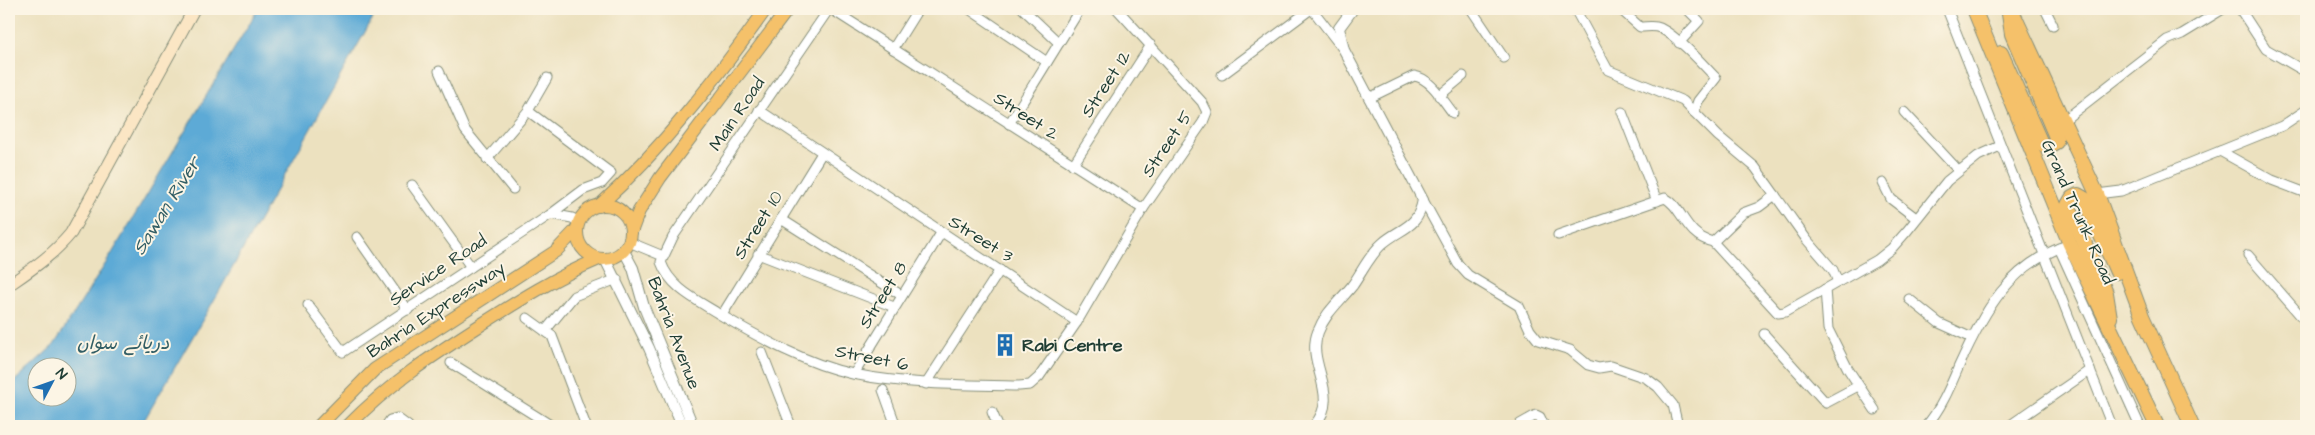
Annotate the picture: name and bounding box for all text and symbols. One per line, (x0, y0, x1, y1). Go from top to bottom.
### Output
street label: Street 12 (1075, 45, 1137, 122)
street label: Main Road (703, 72, 771, 156)
street label: Street 2 (989, 86, 1064, 147)
street label: Street 5 (1136, 106, 1199, 182)
street label: Grand Trunk Road (2035, 136, 2121, 288)
water label: Sawan River (126, 150, 209, 260)
street label: Street 10 (727, 186, 789, 264)
street label: Street 3 (944, 209, 1018, 269)
street label: Service Road (384, 228, 492, 312)
street label: Bahria Expressway (362, 256, 511, 365)
street label: Street 8 (853, 257, 913, 333)
street label: Bahria Avenue (641, 273, 707, 393)
water label: دریائے سواں (77, 330, 169, 357)
building icon: Rabi Centre (992, 332, 1018, 358)
place label: Rabi Centre (1022, 333, 1123, 358)
street label: Street 6 (833, 339, 911, 377)
north arrow (28, 358, 78, 408)
text: N (51, 364, 72, 384)

